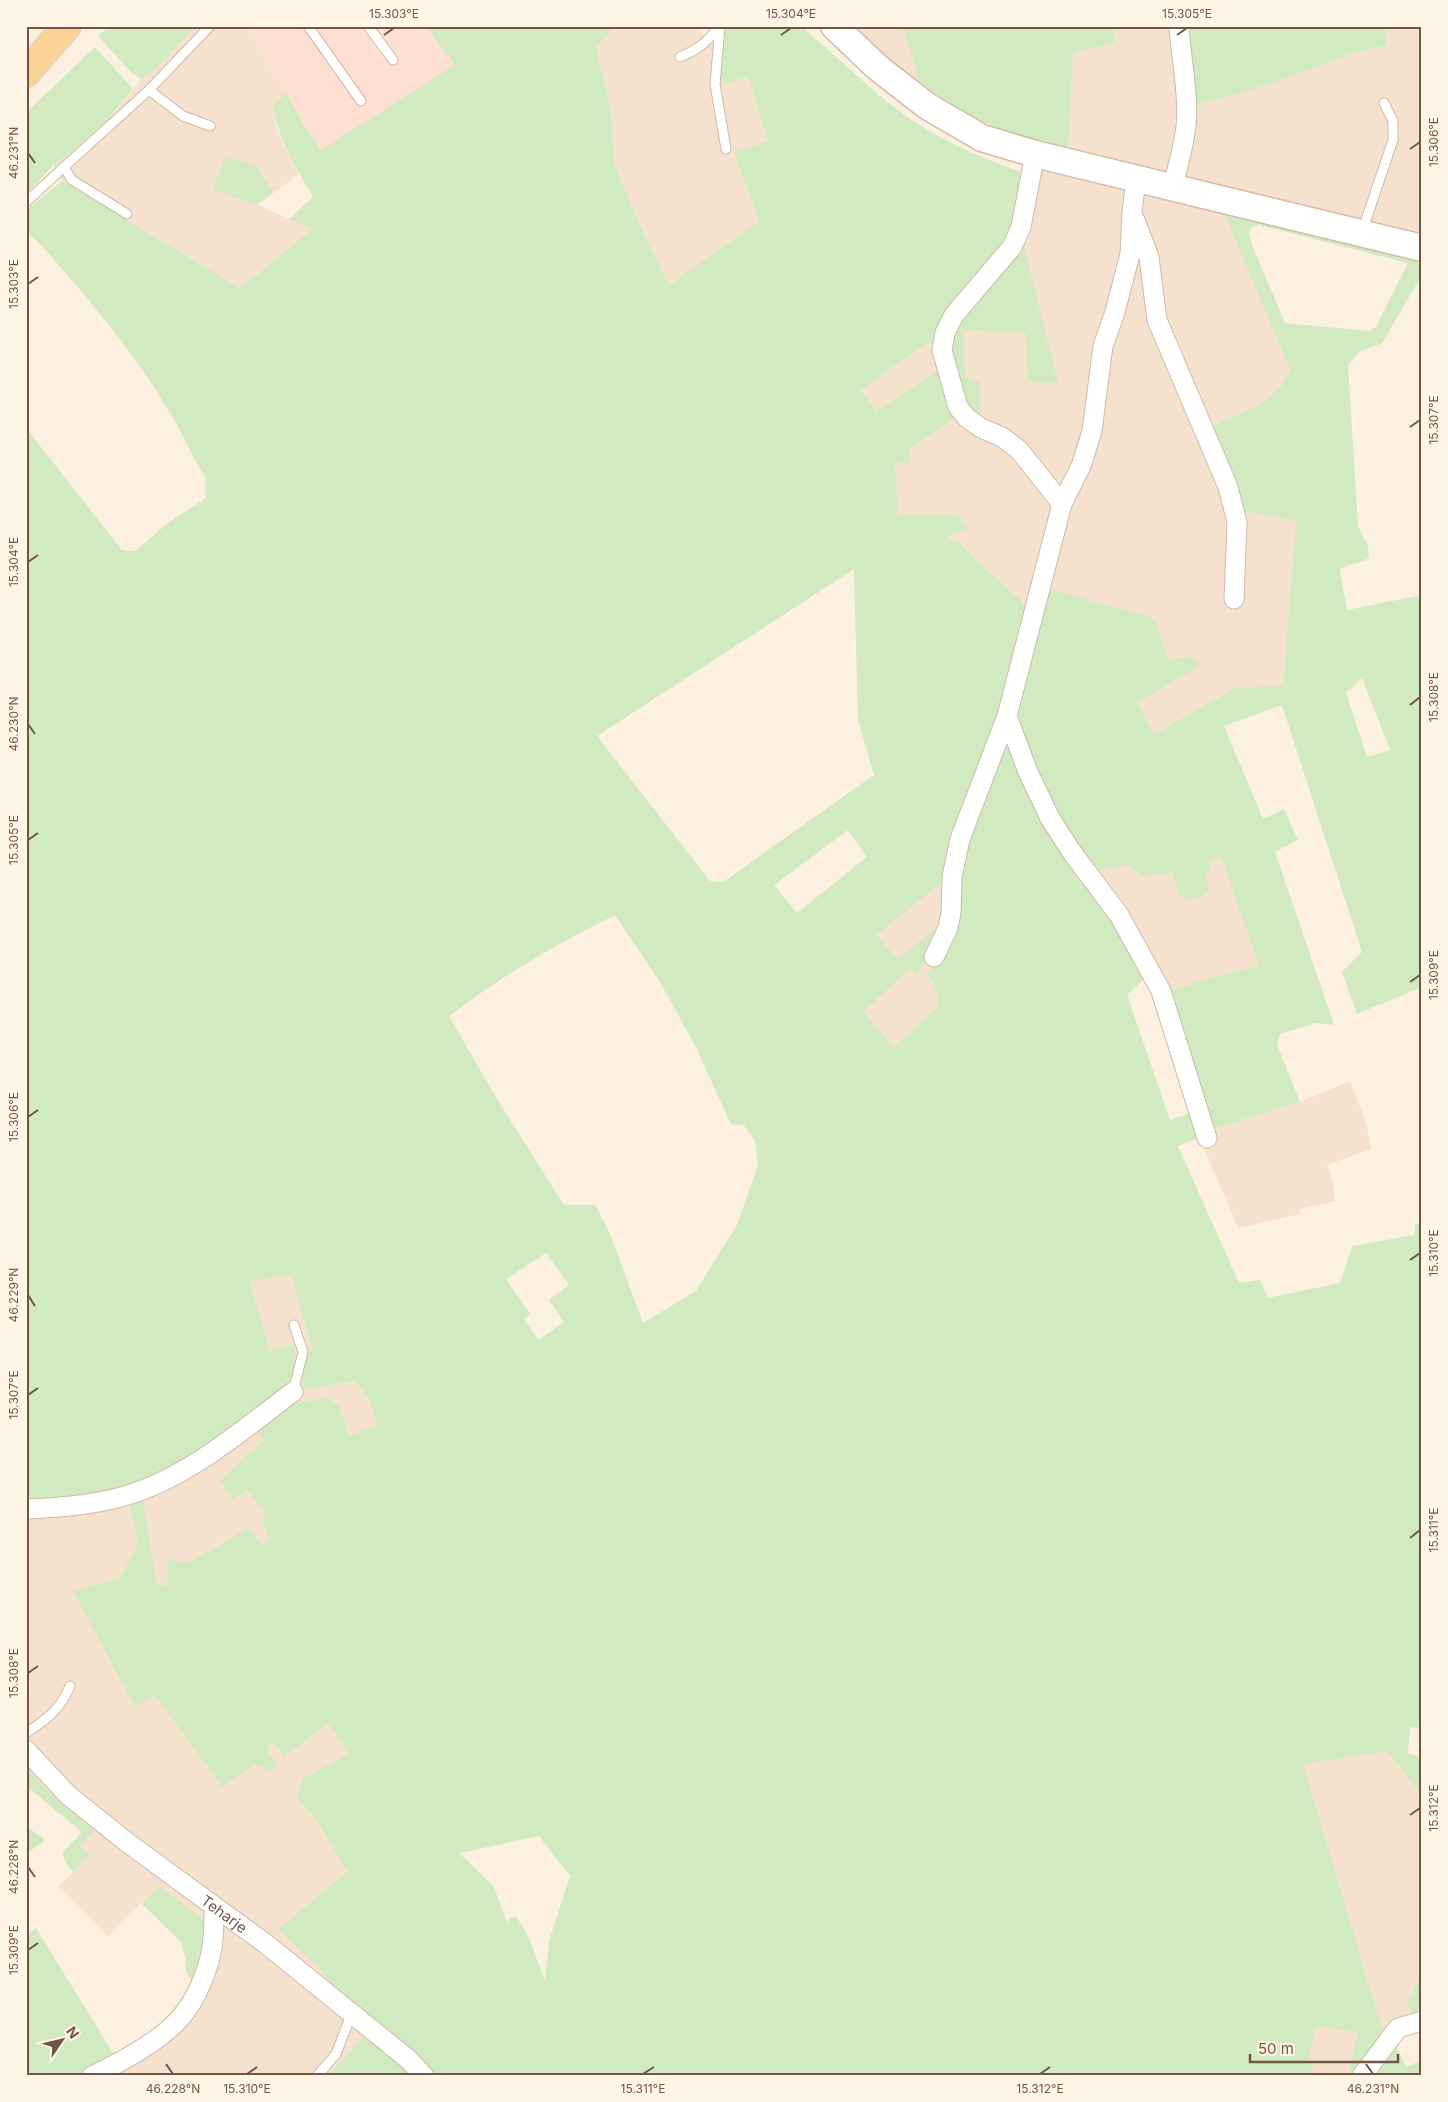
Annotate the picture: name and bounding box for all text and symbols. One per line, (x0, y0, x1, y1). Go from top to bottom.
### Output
text: 15.303°E (369, 6, 419, 21)
text: 15.304°E (766, 6, 816, 21)
text: 15.305°E (1162, 6, 1212, 21)
text: 15.306°E (1426, 117, 1441, 167)
text: 46.231°N (6, 127, 21, 179)
text: 15.303°E (6, 259, 21, 309)
text: 15.307°E (1426, 395, 1441, 445)
text: 15.304°E (6, 537, 21, 587)
text: 15.308°E (1426, 672, 1441, 722)
text: 46.230°N (6, 696, 21, 752)
text: 15.305°E (6, 815, 21, 865)
text: 15.309°E (1426, 950, 1441, 1000)
text: 15.306°E (6, 1092, 21, 1142)
text: 15.310°E (1426, 1229, 1441, 1277)
text: 46.229°N (6, 1268, 21, 1322)
text: 15.307°E (6, 1370, 21, 1420)
text: 15.311°E (1426, 1508, 1441, 1552)
text: 15.308°E (6, 1648, 21, 1698)
text: 15.312°E (1426, 1784, 1441, 1832)
text: 46.228°N (6, 1840, 21, 1894)
street label: Teharje (198, 1890, 251, 1937)
text: 15.309°E (6, 1925, 21, 1975)
north arrow (38, 2014, 88, 2064)
text: N (63, 2023, 83, 2042)
scale bar (1250, 2032, 1398, 2064)
text: 50 m (1258, 2039, 1294, 2058)
text: 46.228°N (146, 2081, 200, 2096)
text: 15.310°E (223, 2081, 271, 2096)
text: 15.311°E (621, 2081, 665, 2096)
text: 15.312°E (1016, 2081, 1064, 2096)
text: 46.231°N (1347, 2081, 1399, 2096)

